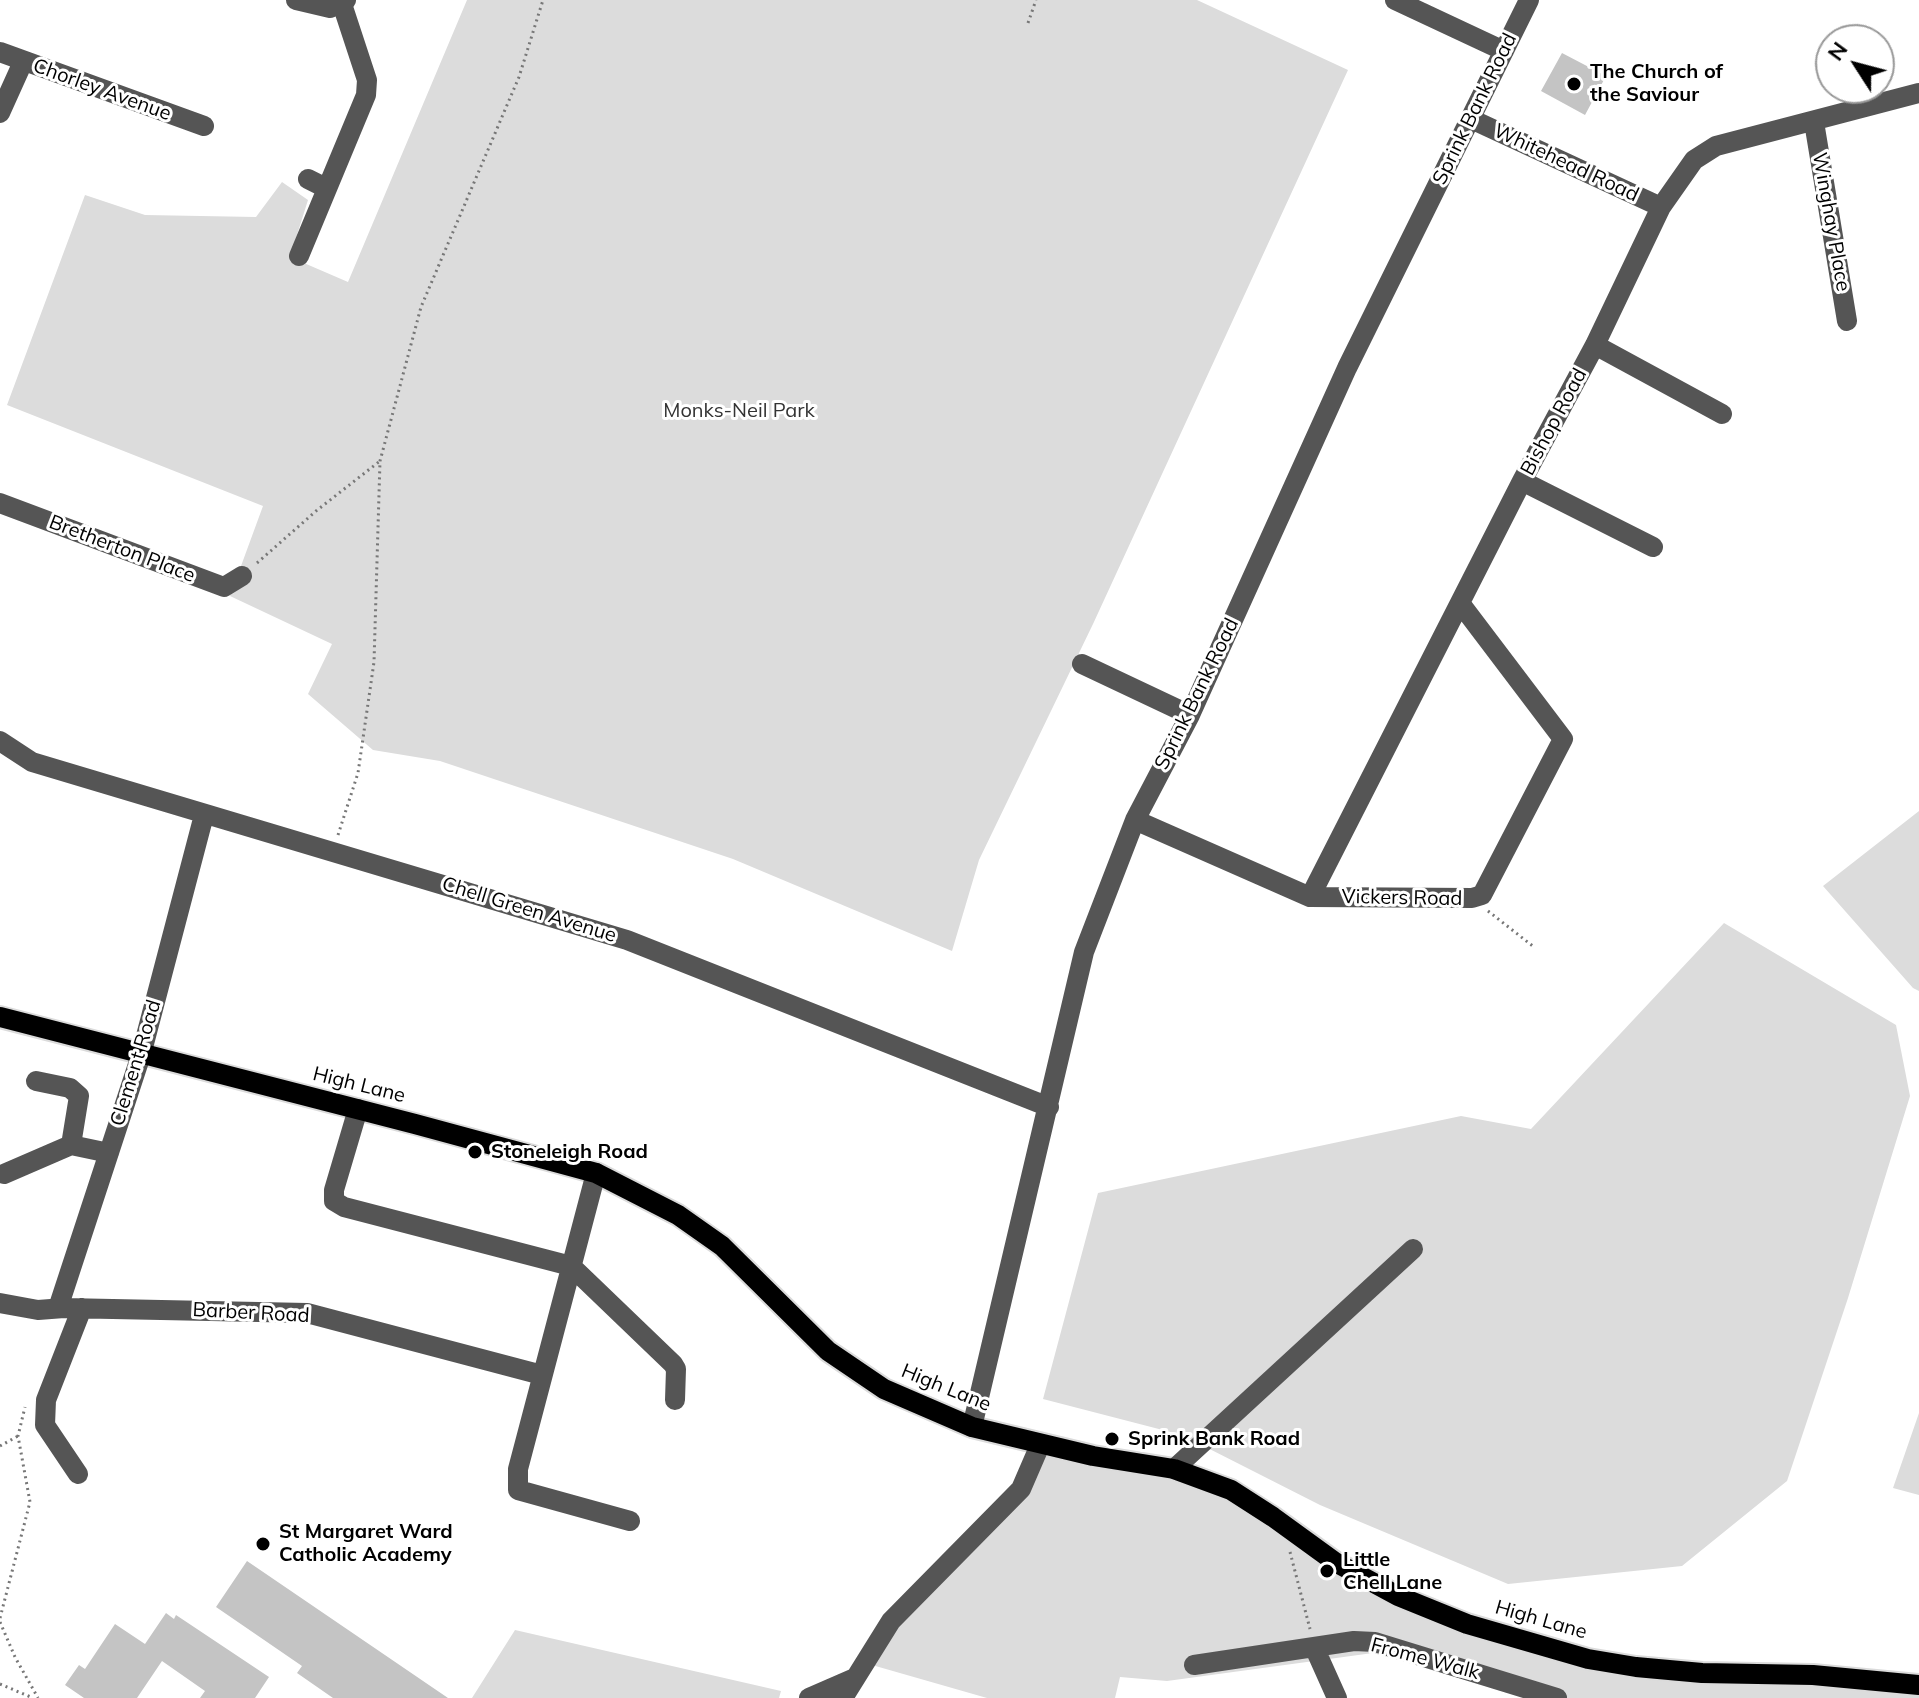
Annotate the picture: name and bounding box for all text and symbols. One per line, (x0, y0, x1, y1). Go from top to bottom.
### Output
north arrow (1815, 24, 1895, 104)
street label: Sprink Bank Road (1428, 29, 1522, 189)
text: N (1821, 36, 1853, 66)
street label: Chorley Avenue (30, 54, 174, 126)
place label: The Church of the Saviour (1590, 60, 1723, 107)
marker: The Church of the Saviour (1565, 75, 1583, 93)
street label: Whitehead Road (1490, 119, 1642, 207)
street label: Winghay Place (1807, 151, 1855, 293)
street label: Bishop Road (1516, 364, 1592, 480)
park label: Monks-Neil Park (663, 399, 815, 423)
street label: Bretherton Place (46, 510, 198, 588)
street label: Sprink Bank Road (1150, 614, 1244, 774)
street label: Chell Green Avenue (439, 872, 619, 948)
street label: Vickers Road (1341, 885, 1463, 911)
street label: Clement Road (105, 997, 167, 1129)
street label: High Lane (310, 1062, 408, 1108)
place label: Stoneleigh Road (491, 1140, 648, 1164)
marker: Stoneleigh Road (466, 1143, 484, 1161)
street label: Barber Road (192, 1298, 310, 1328)
street label: High Lane (898, 1359, 994, 1417)
place label: Sprink Bank Road (1128, 1427, 1300, 1451)
marker: Sprink Bank Road (1103, 1430, 1121, 1448)
place label: St Margaret Ward Catholic Academy (279, 1520, 453, 1567)
marker: St Margaret Ward Catholic Academy (254, 1535, 272, 1553)
place label: Little Chell Lane (1343, 1548, 1442, 1595)
marker: Little Chell Lane (1318, 1562, 1336, 1580)
street label: High Lane (1492, 1595, 1590, 1645)
street label: Frome Walk (1368, 1633, 1482, 1685)

